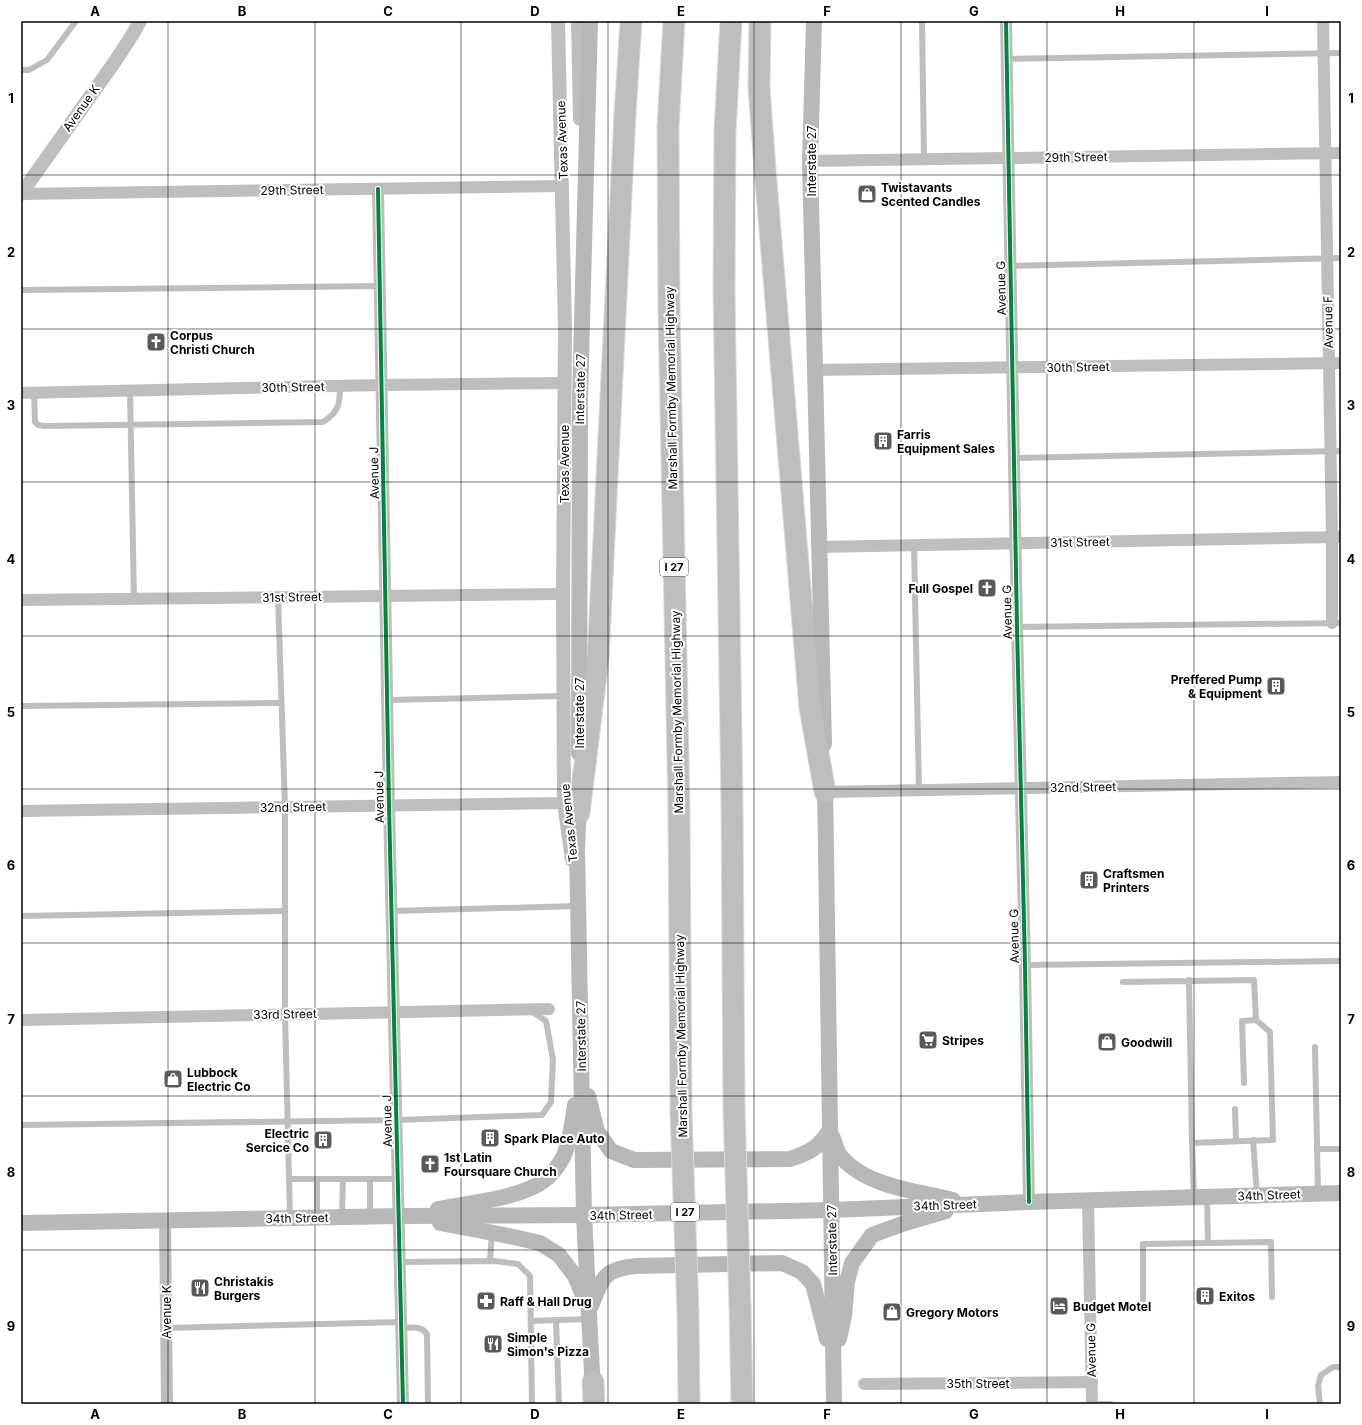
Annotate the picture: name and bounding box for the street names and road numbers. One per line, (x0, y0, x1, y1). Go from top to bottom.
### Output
street label: Avenue K (59, 82, 103, 134)
street label: Texas Avenue (553, 100, 571, 180)
street label: Interstate 27 (804, 125, 819, 196)
street label: 29th Street (1044, 149, 1108, 165)
street label: 29th Street (260, 182, 324, 198)
street label: Avenue G (993, 261, 1009, 315)
street label: Marshall Formby Memorial Highway (662, 286, 680, 490)
street label: Avenue F (1320, 296, 1336, 348)
street label: Interstate 27 (572, 353, 588, 425)
street label: 30th Street (1046, 359, 1110, 375)
street label: 30th Street (261, 379, 325, 395)
street label: Texas Avenue (557, 425, 572, 503)
street label: Avenue J (366, 447, 382, 499)
street label: 31st Street (1050, 534, 1110, 550)
road number: I 27 (660, 558, 688, 576)
street label: Avenue G (999, 585, 1015, 639)
street label: 31st Street (262, 589, 322, 605)
street label: Marshall Formby Memorial Highway (668, 610, 686, 814)
street label: Interstate 27 (572, 677, 587, 748)
street label: Avenue J (371, 771, 387, 823)
street label: 32nd Street (1050, 779, 1116, 795)
street label: Texas Avenue (557, 783, 581, 863)
street label: 32nd Street (260, 799, 326, 815)
street label: Avenue G (1006, 909, 1022, 963)
street label: Marshall Formby Memorial Highway (672, 934, 690, 1138)
street label: Interstate 27 (573, 1000, 589, 1072)
street label: 33rd Street (253, 1006, 317, 1022)
street label: Avenue J (379, 1095, 395, 1147)
street label: 34th Street (1237, 1186, 1301, 1204)
street label: 34th Street (913, 1196, 977, 1214)
road number: I 27 (671, 1203, 699, 1221)
street label: Interstate 27 (824, 1204, 840, 1276)
street label: 34th Street (589, 1207, 653, 1223)
street label: 34th Street (265, 1210, 329, 1226)
street label: Avenue K (159, 1285, 174, 1339)
street label: Avenue G (1083, 1323, 1099, 1377)
street label: 35th Street (947, 1376, 1010, 1391)

